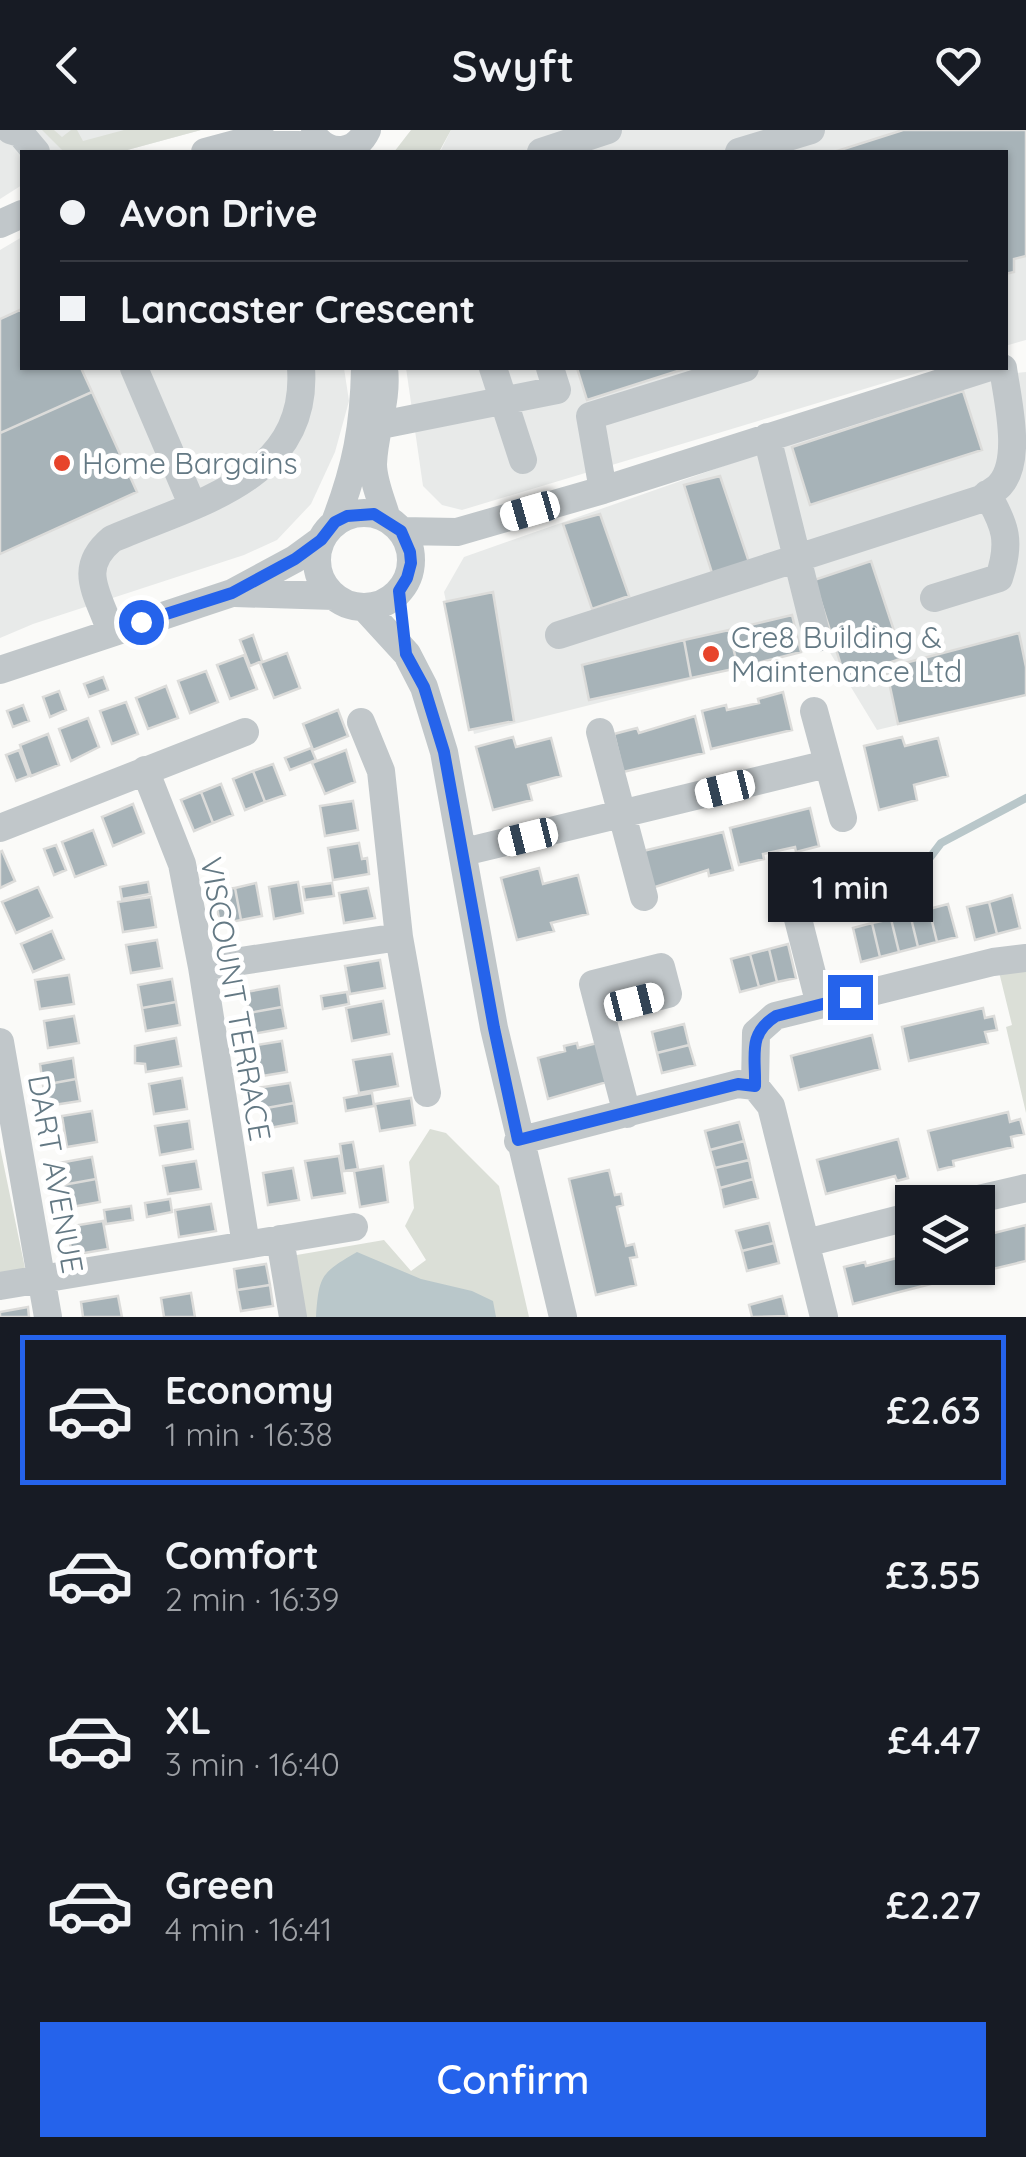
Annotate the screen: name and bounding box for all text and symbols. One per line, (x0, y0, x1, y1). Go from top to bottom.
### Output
text: Swyft (452, 37, 574, 93)
icon: back (40, 38, 95, 93)
icon: heart (931, 38, 986, 93)
text: Avon Drive (120, 189, 318, 237)
text: Lancaster Crescent (120, 285, 475, 333)
place label: Home Bargains (82, 444, 298, 482)
marker: Home Bargains (51, 452, 73, 474)
car (497, 488, 563, 534)
route start (119, 600, 164, 645)
place label: Cre8 Building & Maintenance Ltd (731, 618, 962, 690)
marker: Cre8 Building & Maintenance Ltd (700, 643, 722, 665)
car (692, 767, 758, 811)
car (495, 815, 561, 859)
callout: 1 min (768, 852, 932, 922)
street label: VISCOUNT TERRACE (192, 854, 280, 1144)
text: 1 min (812, 867, 889, 907)
route end (828, 975, 873, 1020)
car (601, 980, 667, 1024)
street label: DART AVENUE (20, 1072, 92, 1276)
map controls (895, 1185, 995, 1285)
button: layers (895, 1185, 995, 1285)
icon: car (45, 1365, 135, 1455)
text: Economy (165, 1366, 334, 1414)
text: £2.63 (886, 1386, 981, 1434)
text: 1 min · 16:38 (165, 1414, 333, 1454)
icon: car (45, 1530, 135, 1620)
text: Comfort (165, 1531, 319, 1579)
text: £3.55 (886, 1551, 981, 1599)
text: 2 min · 16:39 (165, 1579, 339, 1619)
icon: car (45, 1695, 135, 1785)
text: XL (165, 1696, 211, 1744)
text: £4.47 (888, 1716, 981, 1764)
text: 3 min · 16:40 (165, 1744, 340, 1784)
icon: car (45, 1860, 135, 1950)
text: Green (165, 1861, 275, 1909)
text: £2.27 (886, 1881, 981, 1929)
text: 4 min · 16:41 (165, 1909, 332, 1949)
button: Confirm (40, 2022, 986, 2137)

